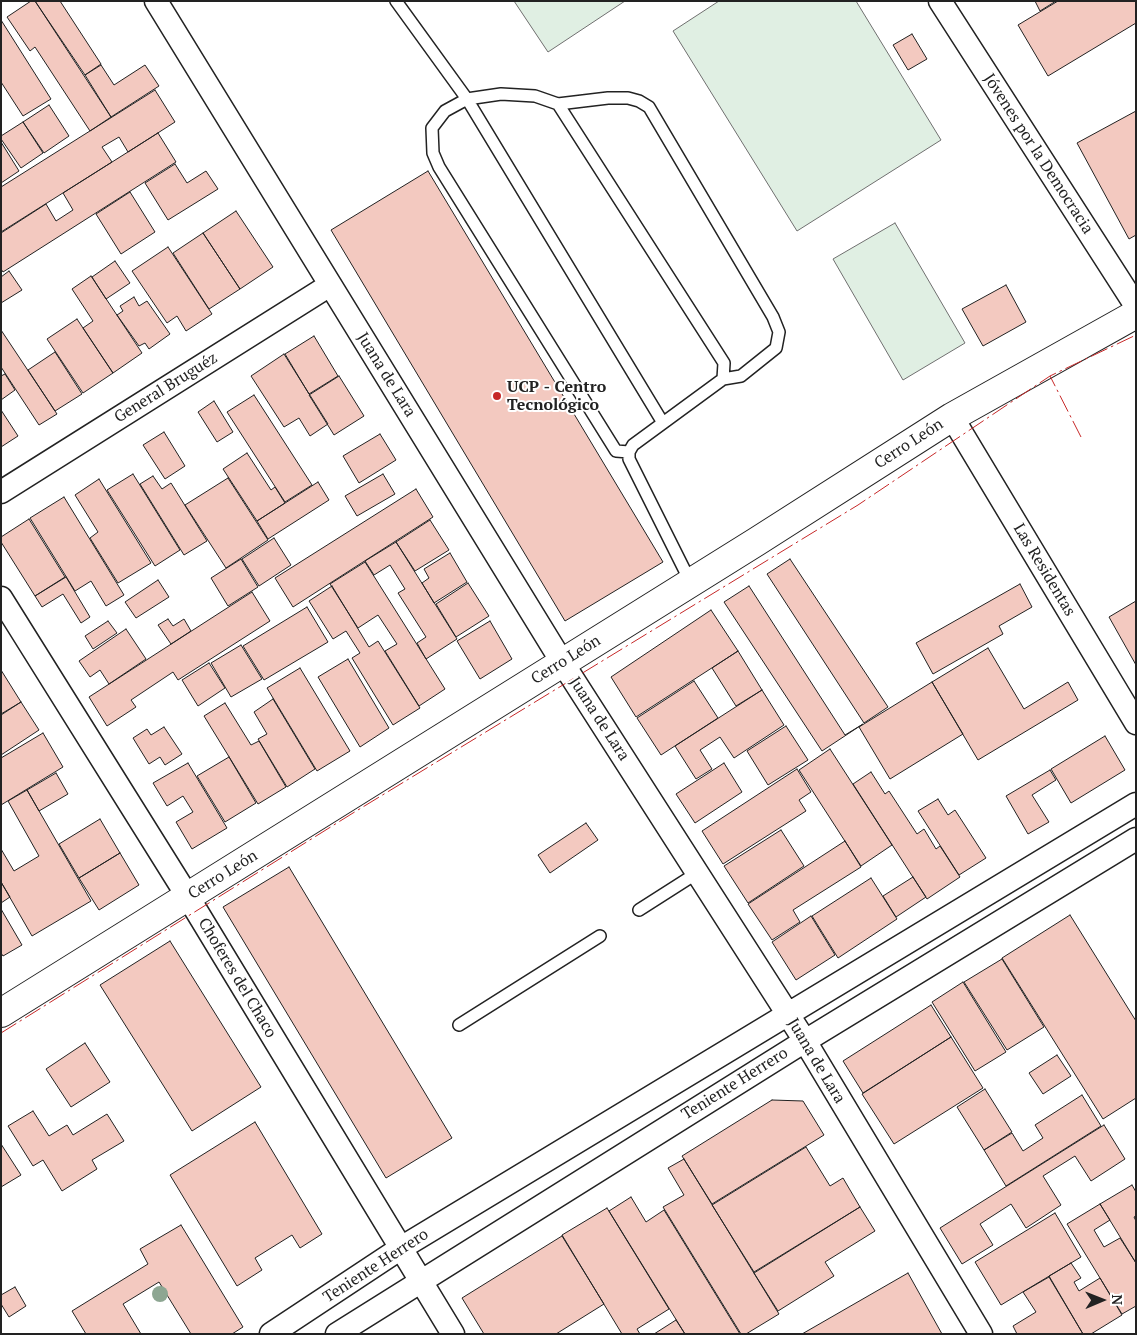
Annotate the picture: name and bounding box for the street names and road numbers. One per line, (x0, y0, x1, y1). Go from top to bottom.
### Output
street label: Jóvenes por la Democracia (979, 70, 1097, 238)
street label: Juana de Lara (352, 329, 420, 421)
street label: General Bruguéz (111, 349, 221, 427)
street label: Cerro León (871, 415, 947, 473)
street label: Las Residentas (1009, 520, 1079, 620)
street label: Cerro León (528, 631, 604, 689)
street label: Juana de Lara (565, 673, 633, 765)
street label: Cerro León (185, 846, 261, 904)
street label: Choferes del Chaco (194, 915, 280, 1041)
street label: Juana de Lara (783, 1015, 849, 1107)
street label: Teniente Herrero (678, 1044, 792, 1124)
street label: Teniente Herrero (320, 1225, 432, 1307)

